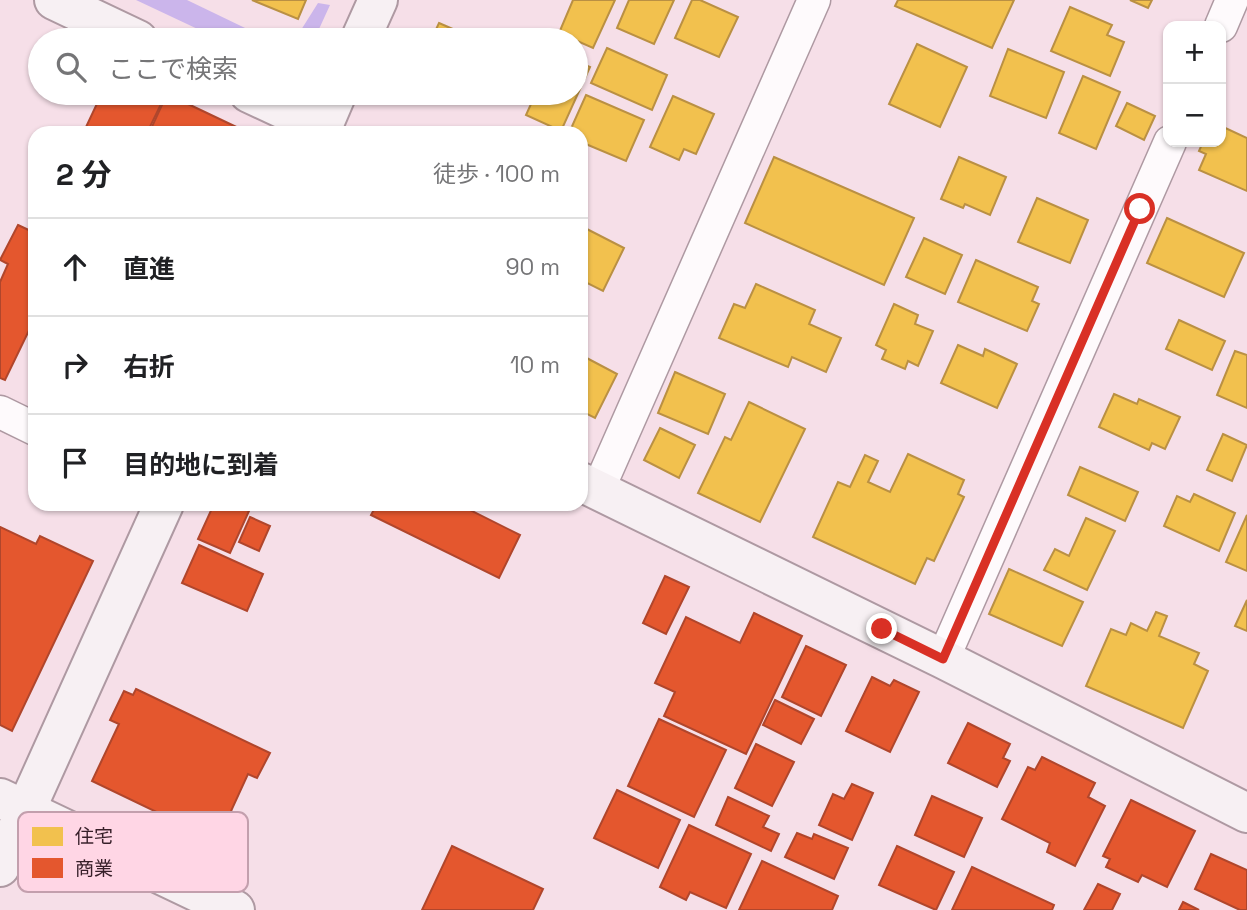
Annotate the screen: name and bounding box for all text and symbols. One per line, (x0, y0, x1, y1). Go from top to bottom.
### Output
map controls (1163, 21, 1226, 147)
button: + (1163, 21, 1226, 84)
search box (28, 28, 588, 105)
icon: search (52, 48, 90, 86)
text: ここで検索 (108, 52, 238, 86)
button: − (1163, 84, 1226, 147)
text: 2 分 (56, 155, 111, 194)
text: 徒歩 · 100 m (433, 159, 560, 189)
route start (1124, 193, 1155, 224)
icon: ahead (56, 248, 94, 286)
text: 直進 (123, 252, 175, 286)
text: 90 m (505, 252, 560, 282)
icon: right (56, 346, 94, 384)
text: 右折 (123, 350, 175, 384)
text: 10 m (510, 350, 560, 380)
icon: arrive (56, 444, 94, 482)
text: 目的地に到着 (123, 448, 279, 482)
route end (866, 613, 897, 644)
legend (18, 812, 248, 892)
text: 住宅 (75, 824, 113, 849)
text: 商業 (75, 856, 113, 881)

